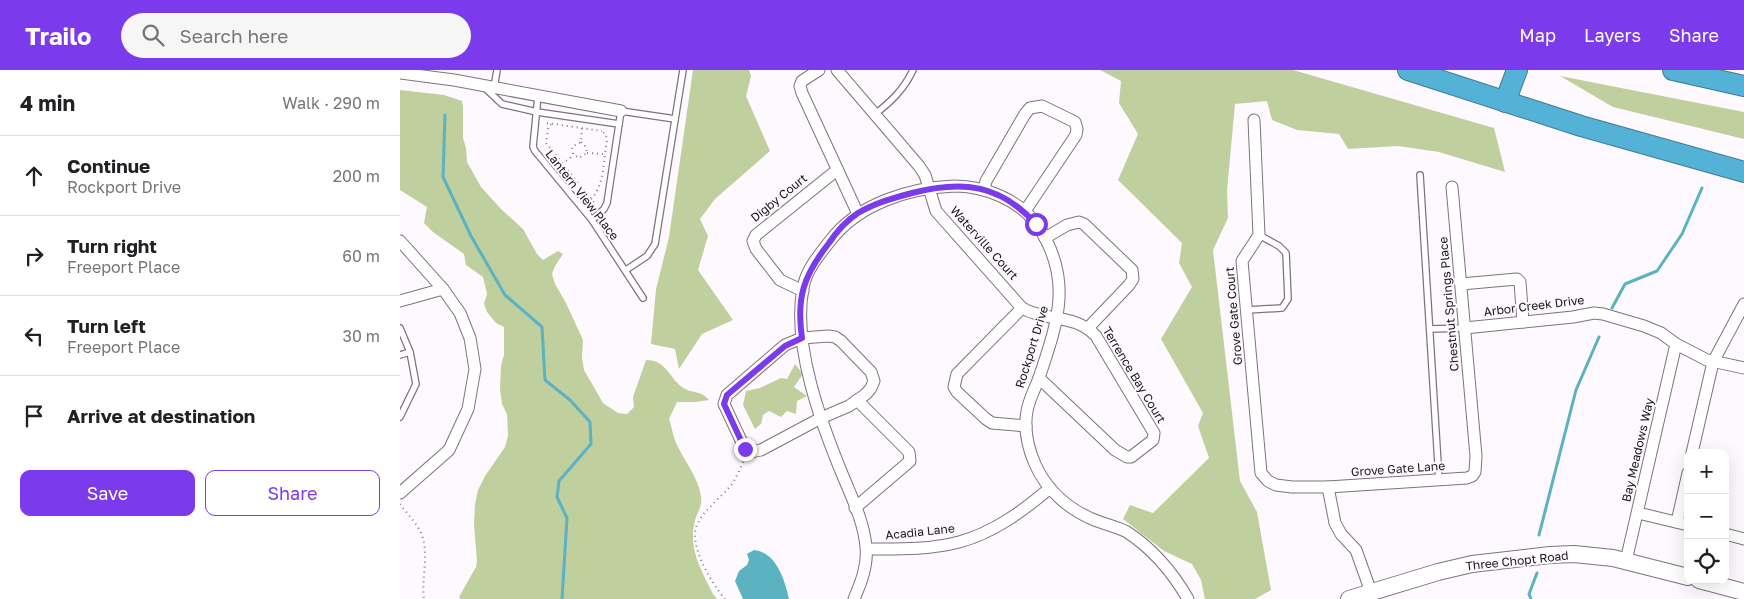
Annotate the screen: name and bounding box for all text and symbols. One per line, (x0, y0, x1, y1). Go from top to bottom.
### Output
search box (121, 13, 471, 58)
text: Trailo (25, 21, 91, 50)
icon: search (139, 21, 167, 49)
text: Search here (179, 24, 288, 47)
text: Map (1519, 24, 1556, 46)
text: Layers (1584, 24, 1641, 46)
text: Share (1669, 24, 1719, 46)
text: 4 min (20, 90, 75, 116)
text: Walk · 290 m (282, 93, 380, 113)
street label: Lantern View Place (542, 146, 622, 243)
text: Continue (67, 154, 150, 177)
icon: ahead (20, 162, 48, 190)
text: 200 m (333, 166, 380, 186)
street label: Digby Court (747, 170, 810, 225)
text: Rockport Drive (67, 177, 181, 197)
street label: Waterville Court (947, 203, 1022, 283)
route start (1025, 213, 1048, 236)
text: Turn right (67, 234, 157, 257)
street label: Chestnut Springs Place (1435, 236, 1462, 372)
icon: right (20, 242, 48, 270)
text: 60 m (342, 246, 380, 266)
text: Freeport Place (67, 257, 180, 277)
street label: Grove Gate Court (1222, 266, 1245, 366)
street label: Arbor Creek Drive (1483, 292, 1585, 319)
street label: Rockport Drive (1012, 304, 1051, 390)
text: Turn left (67, 314, 146, 337)
icon: left (20, 322, 48, 350)
street label: Terrence Bay Court (1100, 324, 1169, 426)
text: 30 m (343, 326, 380, 346)
text: Freeport Place (67, 337, 180, 357)
street label: Bay Meadows Way (1618, 396, 1657, 503)
icon: arrive (20, 402, 48, 430)
text: Arrive at destination (67, 404, 255, 427)
route end (734, 438, 757, 461)
map controls (1684, 449, 1729, 584)
button: + (1684, 449, 1729, 494)
street label: Grove Gate Lane (1350, 458, 1446, 479)
button: Save (20, 470, 195, 516)
button: Share (205, 470, 380, 516)
button: − (1684, 494, 1729, 539)
street label: Acadia Lane (885, 520, 955, 543)
button: locate (1684, 539, 1729, 584)
street label: Three Chopt Road (1465, 548, 1569, 573)

